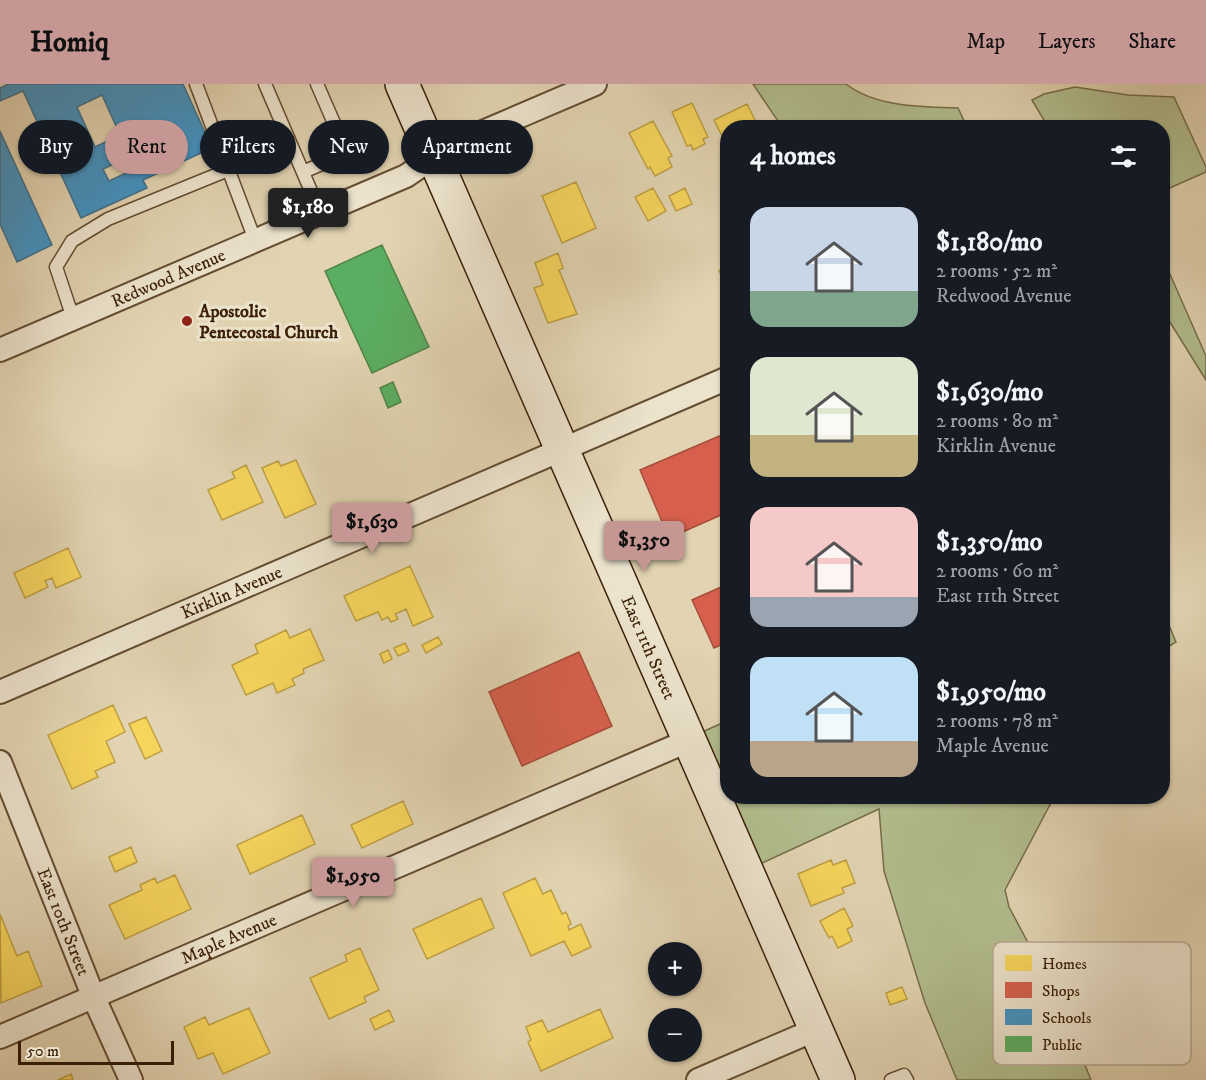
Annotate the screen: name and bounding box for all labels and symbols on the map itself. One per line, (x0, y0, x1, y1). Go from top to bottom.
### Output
pin: $1,180 (259, 188, 357, 239)
street label: Redwood Avenue (108, 245, 229, 313)
place label: Apostolic Pentecostal Church (198, 301, 339, 344)
marker: Apostolic Pentecostal Church (180, 314, 194, 328)
pin: $1,630 (323, 503, 421, 554)
pin: $1,350 (595, 521, 693, 572)
street label: Kirklin Avenue (178, 562, 286, 625)
street label: East 11th Street (615, 593, 680, 703)
pin: $1,950 (304, 857, 402, 908)
street label: East 10th Street (31, 865, 94, 979)
street label: Maple Avenue (178, 909, 280, 970)
legend (993, 942, 1191, 1065)
text: Homes (1042, 954, 1087, 974)
text: Shops (1042, 981, 1080, 1001)
text: Schools (1042, 1008, 1091, 1028)
text: Public (1042, 1035, 1082, 1055)
scale bar (18, 1038, 174, 1066)

